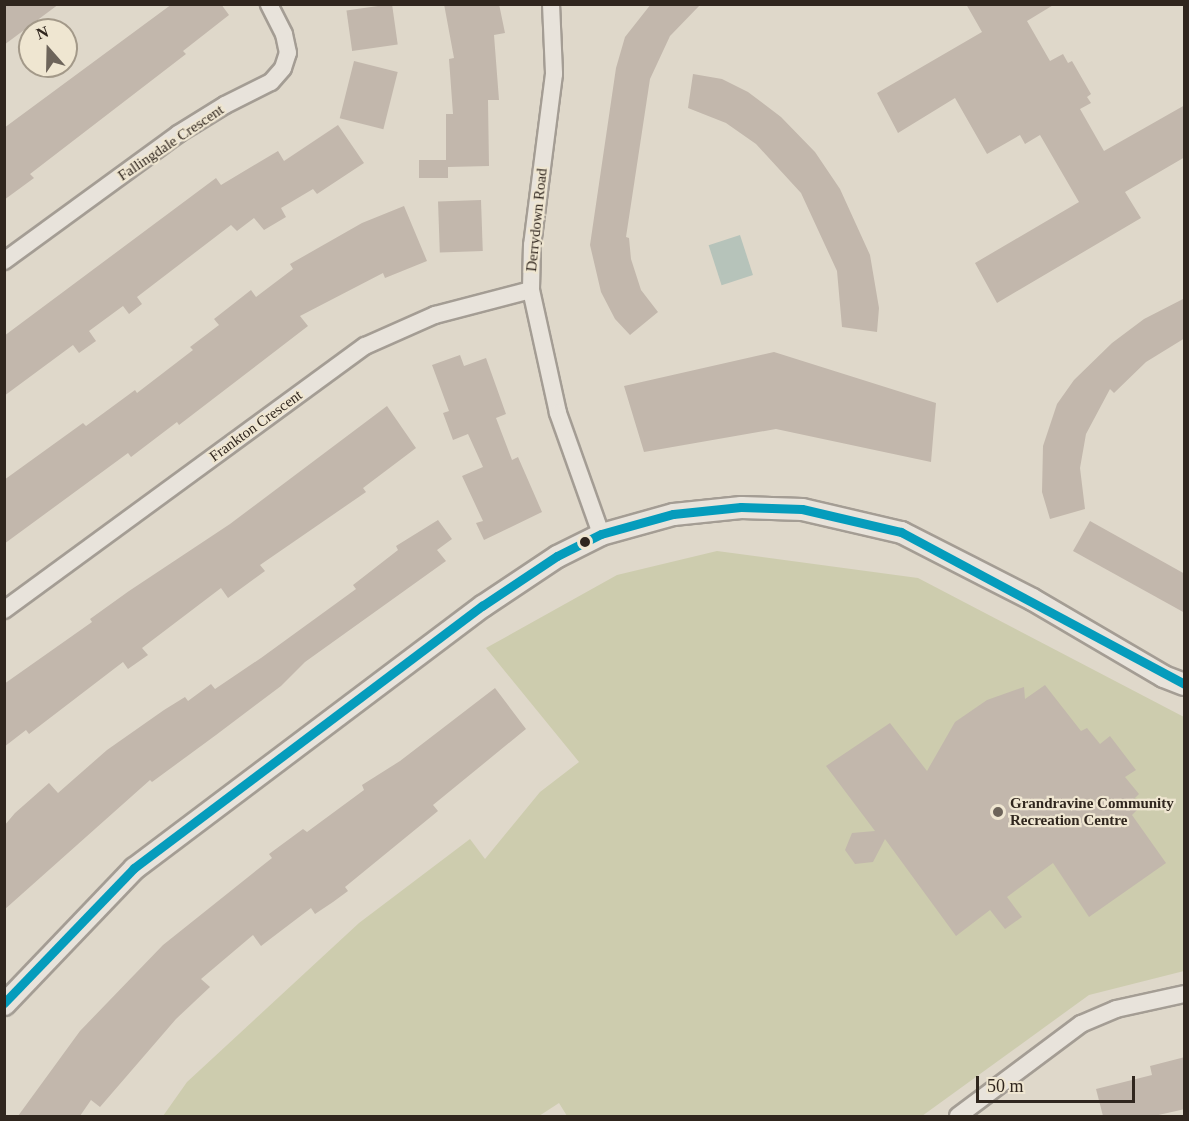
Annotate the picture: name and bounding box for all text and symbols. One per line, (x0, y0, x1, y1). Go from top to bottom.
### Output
north arrow (18, 18, 78, 78)
text: N (34, 23, 51, 42)
street label: Fallingdale Crescent (115, 101, 227, 185)
street label: Derrydown Road (523, 167, 551, 273)
street label: Frankton Crescent (206, 386, 306, 466)
unlabelled marker (579, 536, 591, 548)
place label: Grandravine Community Recreation Centre (1010, 794, 1174, 829)
marker: Grandravine Community Recreation Centre (991, 805, 1005, 819)
scale bar (979, 1064, 1138, 1102)
text: 50 m (987, 1076, 1024, 1096)

